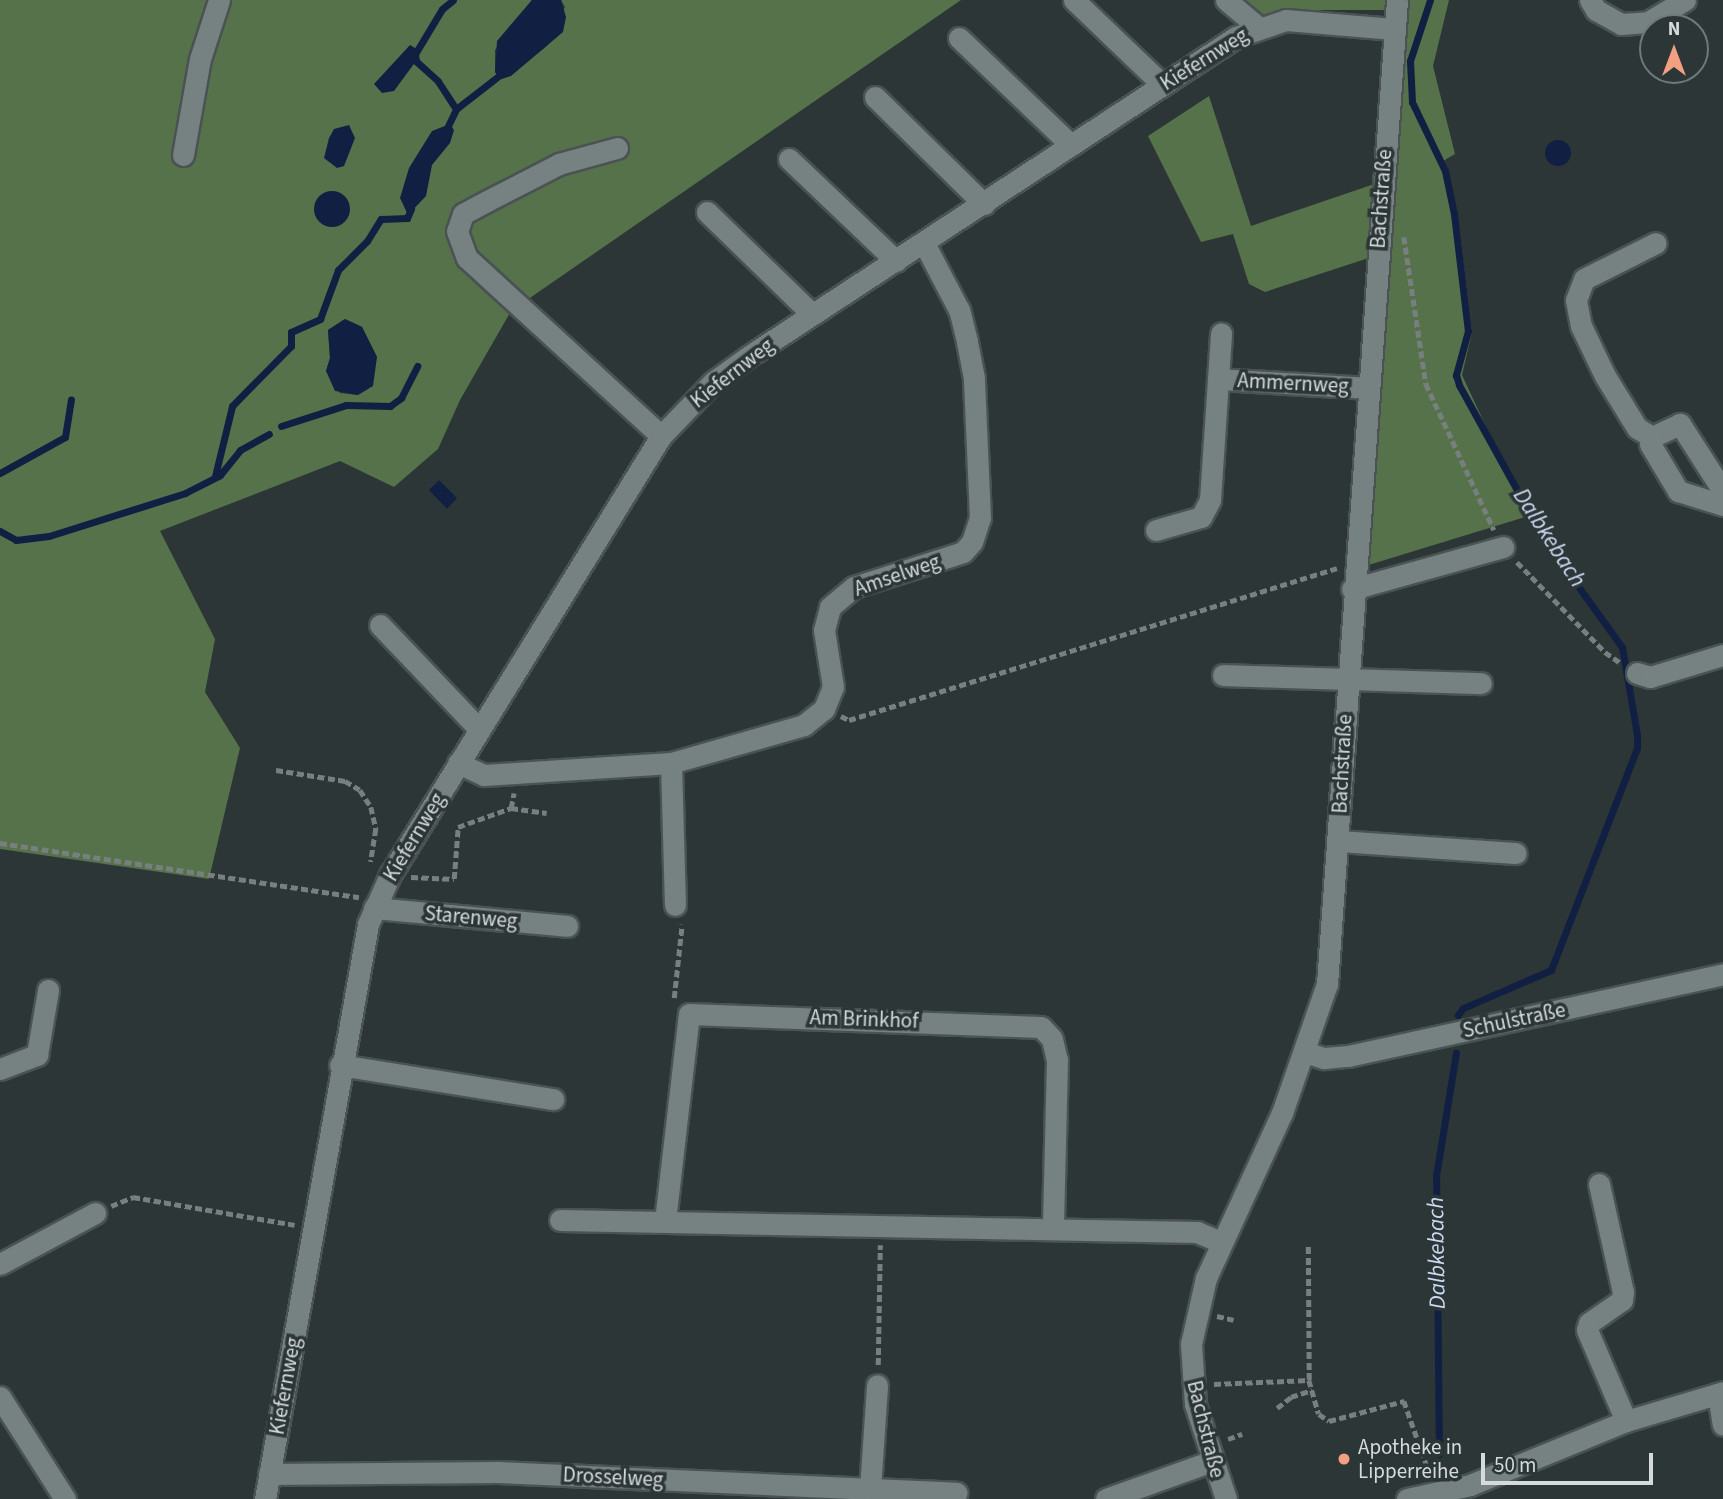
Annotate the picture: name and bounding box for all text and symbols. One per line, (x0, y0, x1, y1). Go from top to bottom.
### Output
north arrow (1639, 14, 1709, 84)
text: N (1668, 16, 1680, 43)
street label: Kiefernweg (1156, 22, 1252, 96)
street label: Bachstraße (1365, 149, 1397, 249)
street label: Kiefernweg (685, 333, 779, 413)
street label: Ammernweg (1237, 368, 1349, 398)
water label: Dalbkebach (1507, 483, 1591, 593)
street label: Amselweg (851, 549, 943, 601)
street label: Bachstraße (1327, 714, 1357, 814)
street label: Kiefernweg (378, 788, 450, 886)
street label: Starenweg (424, 900, 518, 934)
street label: Schulstraße (1460, 997, 1568, 1043)
street label: Am Brinkhof (809, 1005, 919, 1033)
water label: Dalbkebach (1422, 1197, 1452, 1309)
street label: Kiefernweg (264, 1335, 306, 1437)
street label: Bachstraße (1182, 1378, 1230, 1480)
place label: Apotheke in Lipperreihe (1358, 1434, 1462, 1484)
scale bar (1485, 1440, 1656, 1484)
text: 50 m (1494, 1450, 1536, 1480)
marker: Apotheke in Lipperreihe (1336, 1451, 1352, 1467)
street label: Drosselweg (562, 1462, 664, 1492)

